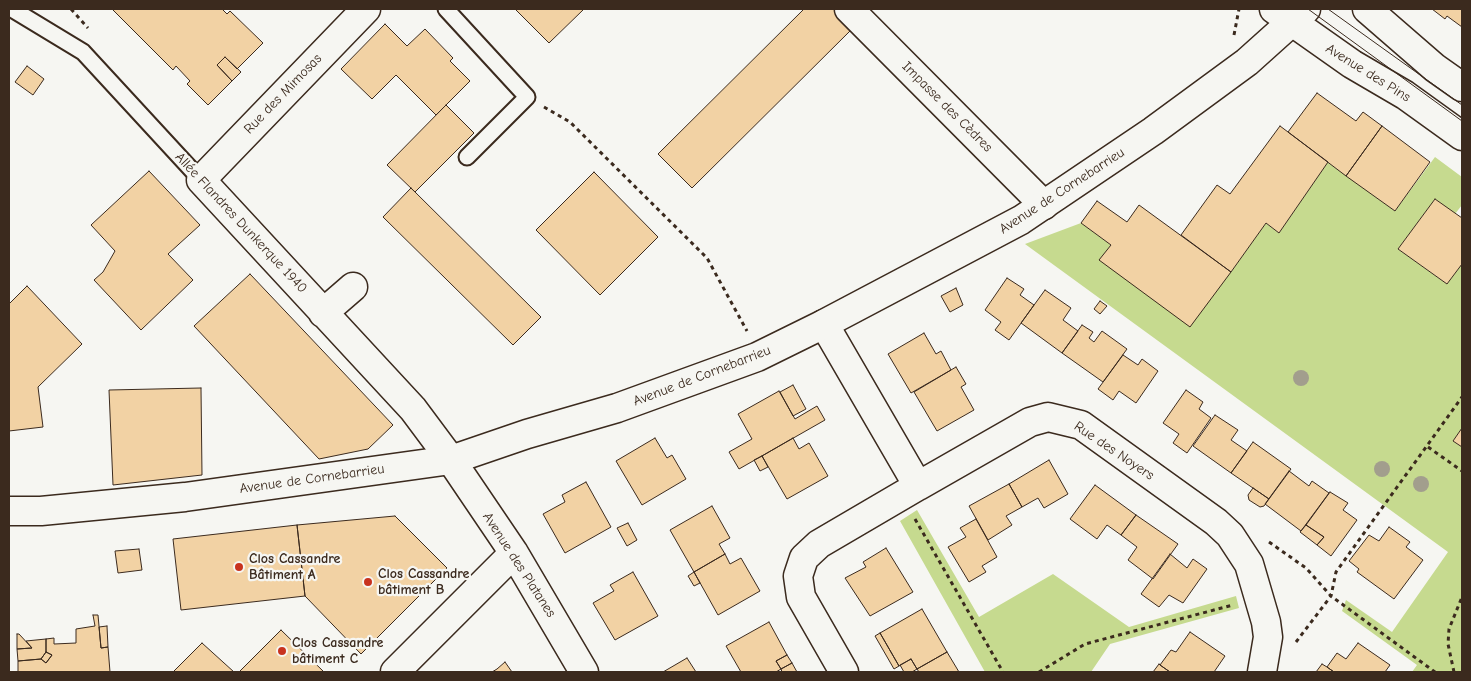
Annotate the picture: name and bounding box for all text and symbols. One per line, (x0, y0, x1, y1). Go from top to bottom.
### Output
street label: Avenue des Pins (1322, 40, 1414, 106)
street label: Rue des Mimosas (241, 50, 325, 138)
street label: Impasse des Cèdres (898, 58, 996, 156)
street label: Avenue de Cornebarrieu (996, 144, 1128, 238)
street label: Allée Flandres Dunkerque 1940 (171, 149, 311, 297)
street label: Avenue de Cornebarrieu (631, 342, 773, 410)
street label: Rue des Noyers (1071, 418, 1157, 484)
street label: Avenue de Cornebarrieu (239, 461, 385, 497)
street label: Avenue des Platanes (479, 509, 559, 621)
place label: Clos Cassandre Bâtiment A (249, 551, 340, 584)
marker: Clos Cassandre Bâtiment A (233, 561, 245, 573)
place label: Clos Cassandre bâtiment B (378, 566, 469, 598)
marker: Clos Cassandre bâtiment B (362, 576, 374, 588)
place label: Clos Cassandre bâtiment C (292, 635, 383, 668)
marker: Clos Cassandre bâtiment C (276, 645, 288, 657)

